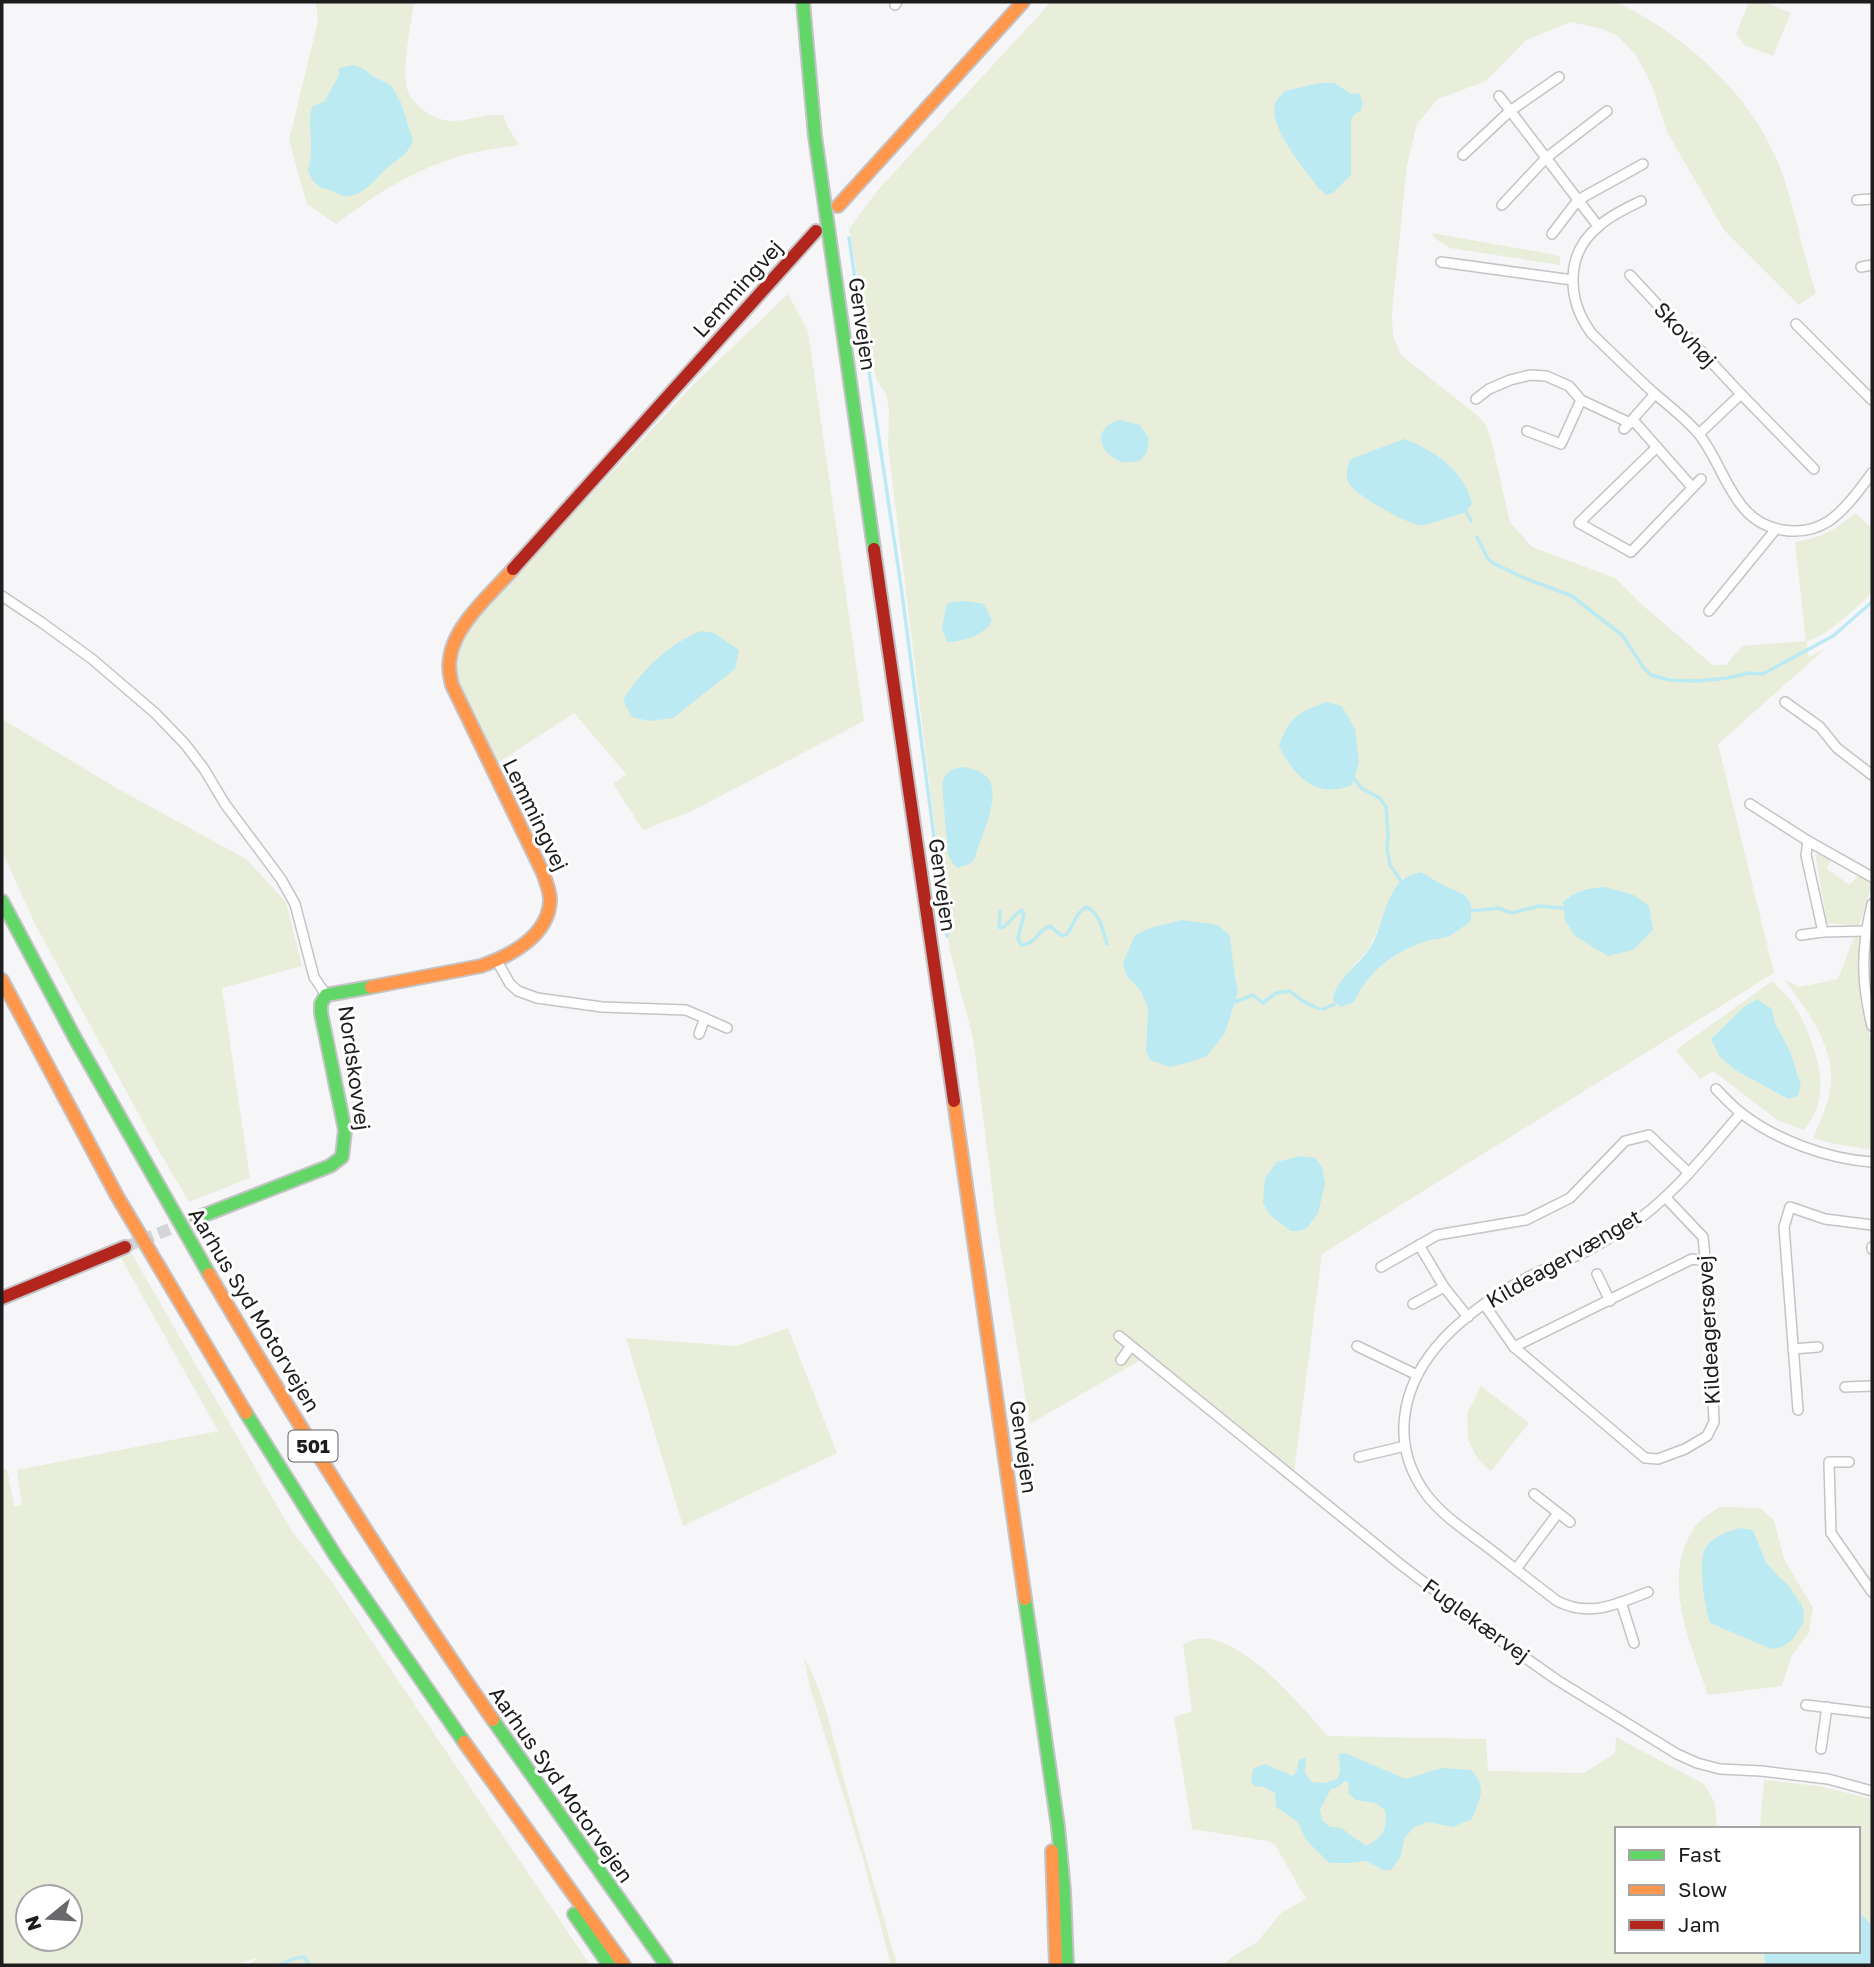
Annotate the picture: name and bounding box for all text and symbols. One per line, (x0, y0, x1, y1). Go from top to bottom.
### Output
street label: Lemmingvej (687, 234, 788, 342)
street label: Genvejen (844, 276, 882, 372)
street label: Skovhøj (1649, 296, 1723, 372)
street label: Lemmingvej (498, 754, 574, 875)
street label: Genvejen (924, 837, 962, 933)
street label: Nordskovvej (333, 1004, 377, 1132)
street label: Aarhus Syd Motorvejen (184, 1203, 326, 1416)
street label: Kildeagervænget (1481, 1203, 1646, 1313)
street label: Kildeagersøvej (1691, 1255, 1725, 1405)
street label: Genvejen (1005, 1399, 1043, 1495)
road number: 501 (288, 1430, 338, 1462)
street label: Fuglekærvej (1418, 1573, 1535, 1668)
street label: Aarhus Syd Motorvejen (484, 1681, 639, 1888)
legend (1615, 1827, 1860, 1953)
text: Fast (1678, 1841, 1721, 1867)
text: Slow (1678, 1876, 1727, 1902)
north arrow (14, 1883, 84, 1953)
text: Jam (1678, 1911, 1720, 1937)
text: N (19, 1913, 46, 1934)

